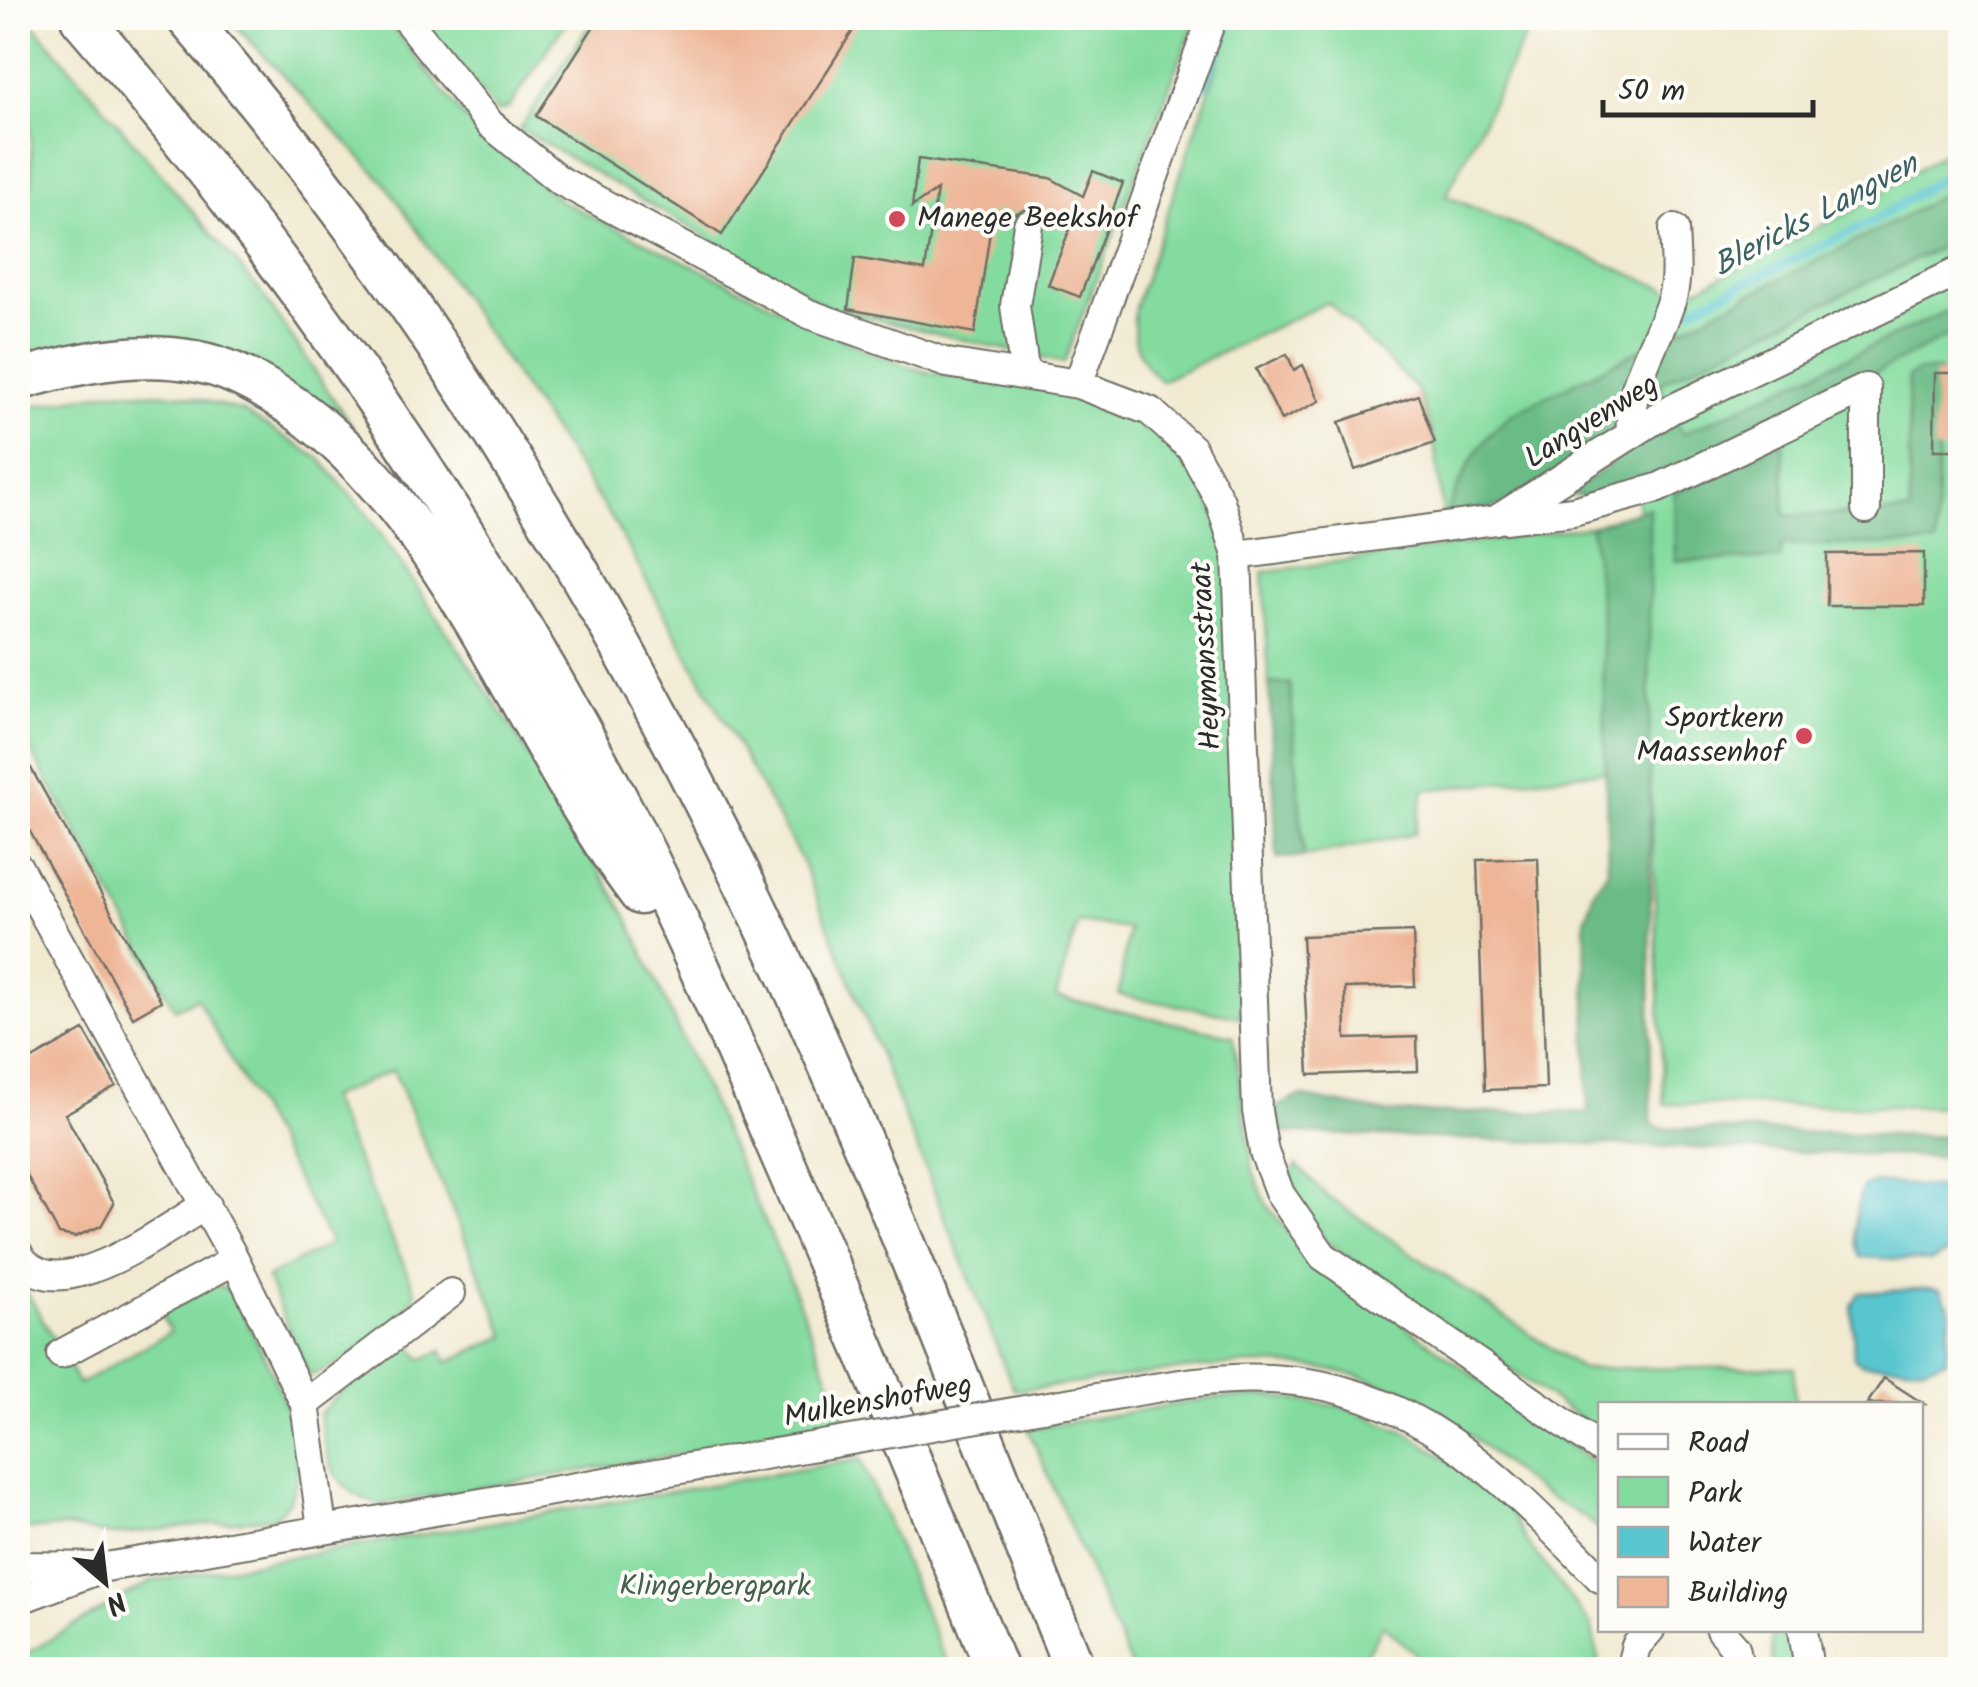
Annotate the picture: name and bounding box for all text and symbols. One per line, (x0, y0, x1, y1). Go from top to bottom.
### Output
scale bar (1603, 55, 1813, 117)
text: 50 m (1618, 68, 1685, 116)
water label: Blericks Langven (1704, 139, 1930, 292)
place label: Manege Beekshof (917, 195, 1141, 243)
marker: Manege Beekshof (886, 208, 908, 230)
street label: Langvenweg (1515, 362, 1669, 482)
street label: Heymansstraat (1178, 560, 1236, 751)
place label: Sportkern Maassenhof (1636, 695, 1787, 777)
marker: Sportkern Maassenhof (1793, 725, 1815, 747)
street label: Mulkenshofweg (780, 1362, 976, 1442)
legend (1598, 1402, 1923, 1632)
text: Road (1688, 1420, 1749, 1468)
text: Park (1688, 1470, 1743, 1518)
text: Water (1688, 1520, 1763, 1568)
north arrow (55, 1532, 155, 1632)
park label: Klingerbergpark (619, 1563, 812, 1611)
text: Building (1688, 1570, 1788, 1618)
text: N (97, 1578, 134, 1626)

